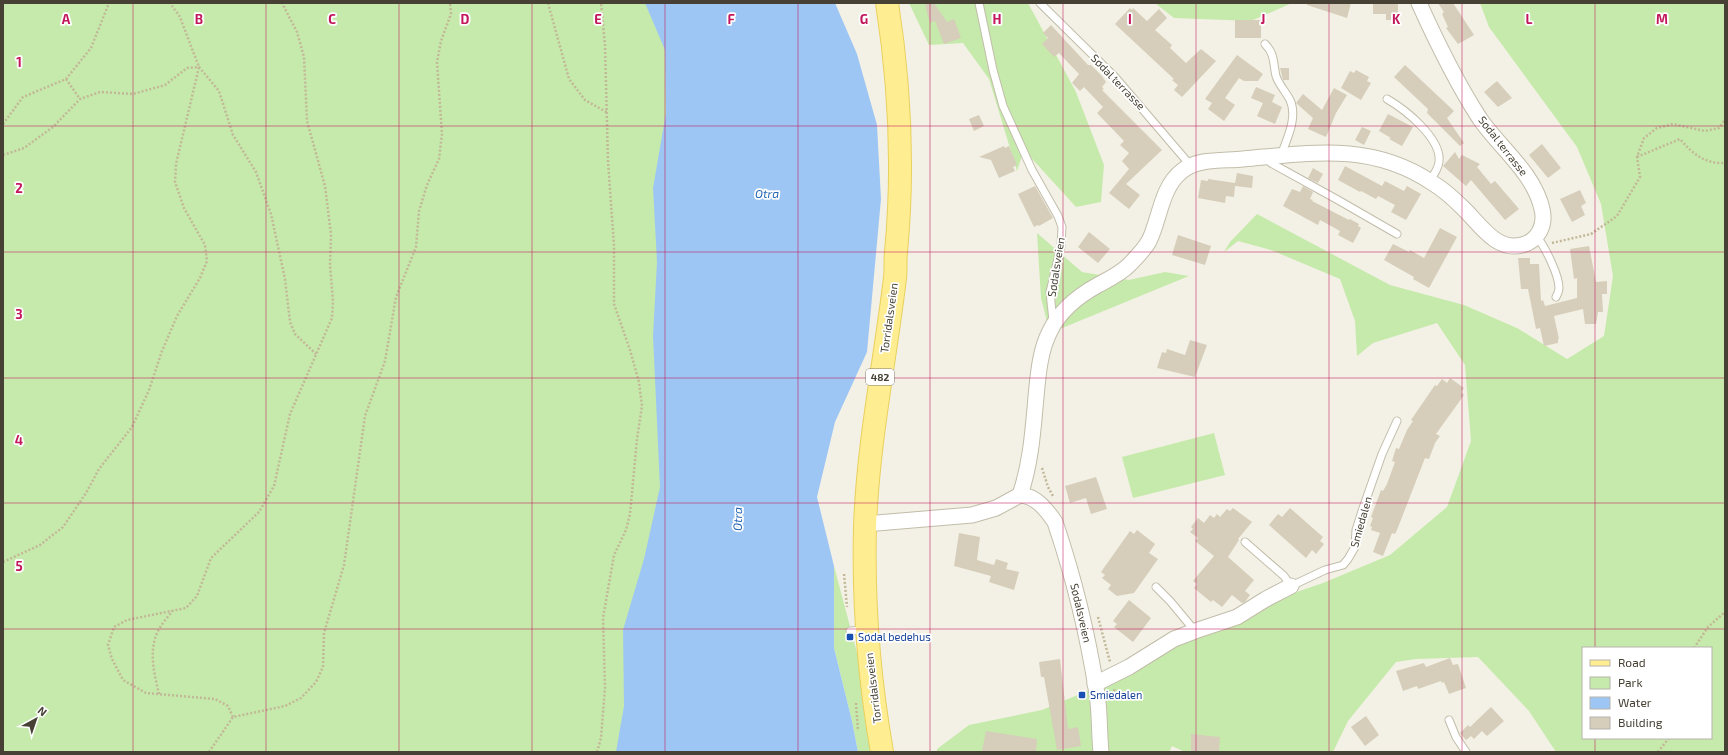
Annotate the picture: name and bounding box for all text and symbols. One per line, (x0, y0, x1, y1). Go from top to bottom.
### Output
text: A (62, 11, 71, 27)
text: B (195, 11, 203, 27)
text: C (328, 11, 336, 27)
text: D (461, 11, 470, 27)
text: E (594, 11, 602, 27)
text: F (727, 11, 735, 27)
text: G (860, 11, 868, 27)
text: H (993, 11, 1002, 27)
text: I (1128, 11, 1132, 27)
text: J (1261, 11, 1265, 27)
text: K (1392, 11, 1401, 27)
text: L (1526, 11, 1533, 27)
text: M (1656, 11, 1668, 27)
street label: Sødal terrasse (1089, 51, 1148, 112)
text: 1 (16, 54, 22, 70)
street label: Sødal terrasse (1476, 113, 1531, 178)
text: 2 (15, 180, 23, 196)
water label: Otra (755, 186, 779, 200)
street label: Sødalsveien (1044, 236, 1067, 298)
street label: Torridalsveien (877, 282, 900, 354)
text: 3 (15, 306, 23, 322)
road number: 482 (866, 369, 894, 385)
text: 4 (15, 432, 23, 448)
street label: Smiedalen (1347, 495, 1374, 549)
water label: Otra (730, 507, 744, 531)
text: 5 (15, 558, 23, 574)
street label: Sødalsveien (1068, 582, 1095, 644)
place label: Sødal bedehus (858, 630, 931, 643)
marker: Sødal bedehus (845, 632, 855, 642)
legend (1582, 647, 1712, 739)
street label: Torridalsveien (862, 652, 883, 724)
text: Road (1618, 655, 1646, 669)
text: Park (1618, 675, 1643, 689)
place label: Smiedalen (1090, 688, 1142, 701)
marker: Smiedalen (1077, 690, 1087, 700)
text: Water (1618, 695, 1652, 709)
north arrow (16, 699, 56, 739)
text: N (36, 703, 50, 719)
text: Building (1618, 715, 1663, 729)

